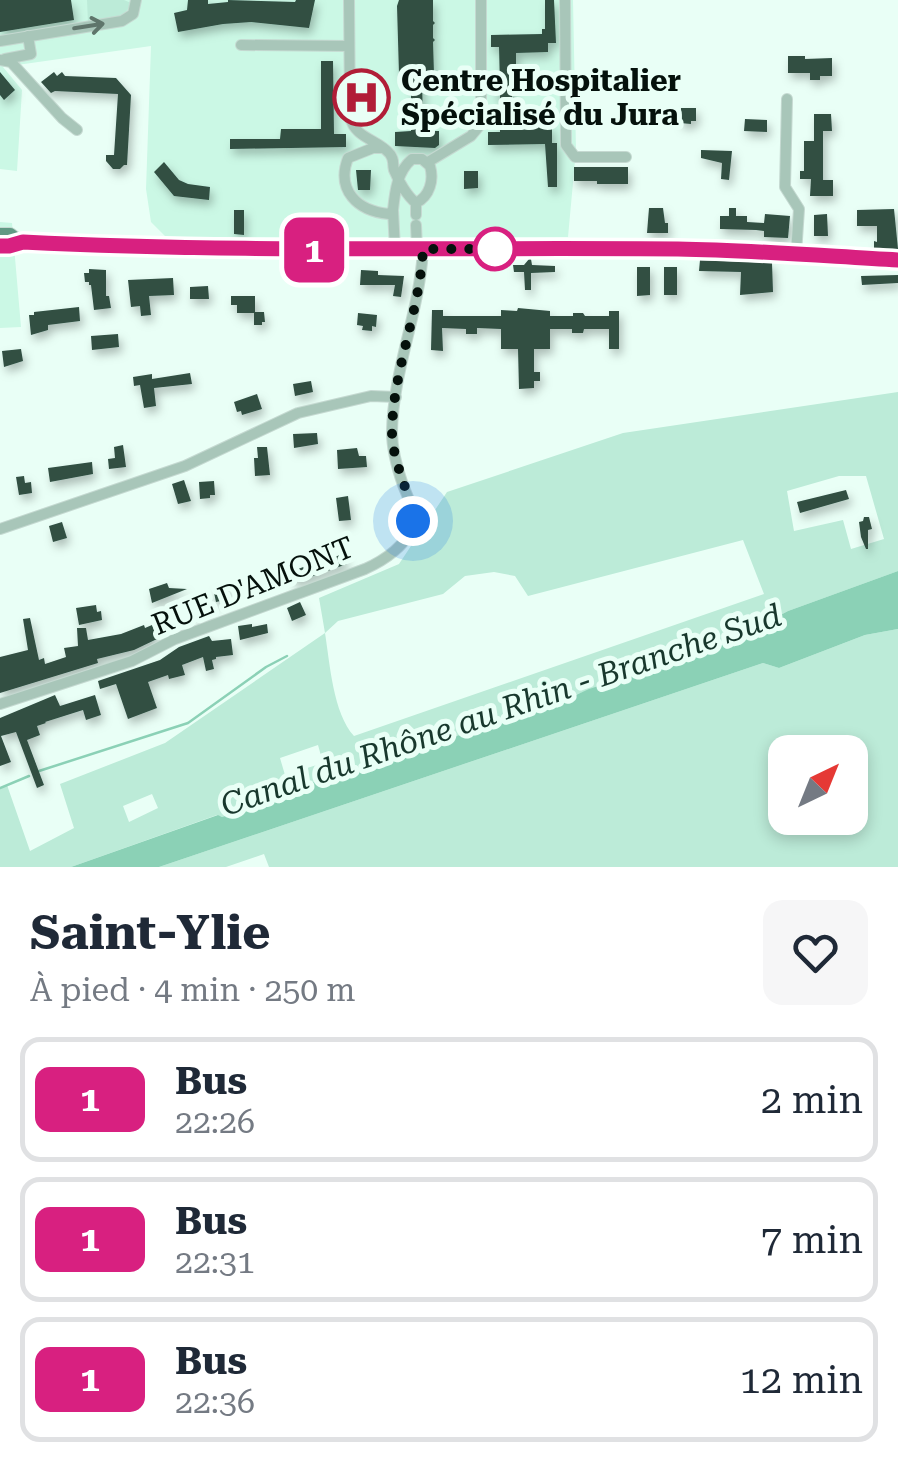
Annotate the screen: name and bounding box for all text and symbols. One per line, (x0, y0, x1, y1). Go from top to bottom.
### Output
one-way arrow (72, 17, 104, 35)
place label: Centre Hospitalier Spécialisé du Jura (401, 63, 681, 132)
hospital icon: Centre Hospitalier Spécialisé du Jura (332, 68, 392, 128)
line badge: 1 (282, 218, 346, 282)
unlabelled marker (474, 228, 516, 270)
text: 1 (304, 230, 324, 271)
your location (388, 496, 438, 546)
street label: RUE D'AMONT (147, 529, 359, 642)
water label: Canal du Rhône au Rhin - Branche Sud (216, 596, 786, 824)
north arrow (768, 735, 868, 835)
map controls (768, 735, 868, 835)
button: heart (763, 900, 868, 1005)
text: Saint-Ylie (30, 905, 270, 961)
text: À pied · 4 min · 250 m (30, 971, 356, 1009)
text: Bus (175, 1059, 247, 1103)
text: 2 min (761, 1078, 863, 1122)
text: 1 (80, 1079, 100, 1120)
text: 22:26 (175, 1103, 255, 1141)
text: Bus (175, 1199, 247, 1243)
text: 7 min (761, 1218, 863, 1262)
text: 1 (80, 1219, 100, 1260)
text: 22:31 (175, 1243, 255, 1281)
text: Bus (175, 1339, 247, 1383)
text: 12 min (740, 1358, 863, 1402)
text: 1 (80, 1359, 100, 1400)
text: 22:36 (175, 1383, 255, 1421)

